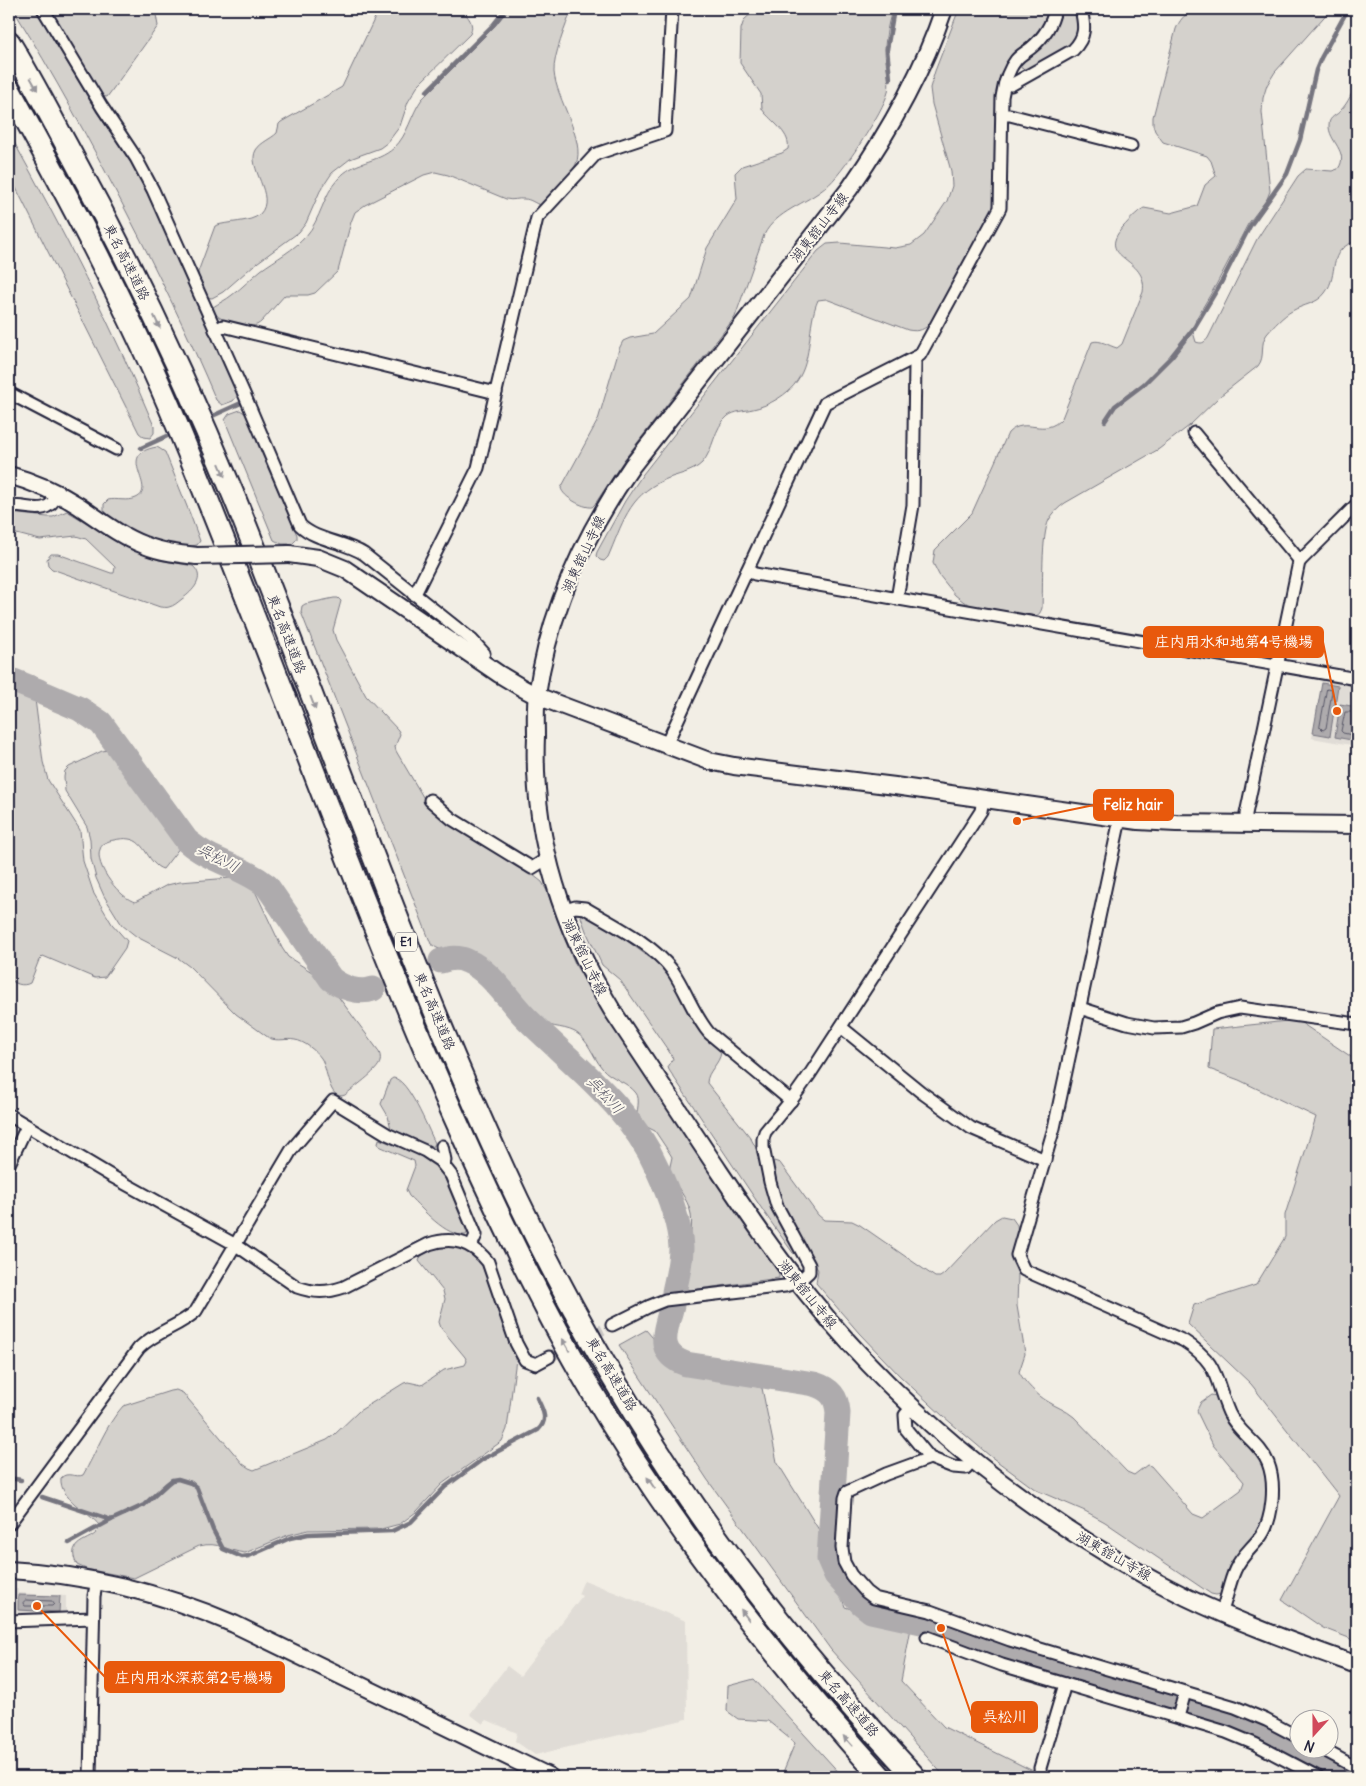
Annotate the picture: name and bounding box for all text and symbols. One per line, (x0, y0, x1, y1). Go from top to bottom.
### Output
one-way arrow (29, 78, 38, 91)
street label: 湖東舘山寺線 (786, 188, 852, 266)
street label: 東名高速道路 (100, 220, 154, 304)
one-way arrow (153, 315, 161, 329)
one-way arrow (219, 463, 227, 477)
street label: 湖東舘山寺線 (557, 512, 609, 596)
street label: 東名高速道路 (264, 592, 310, 676)
callout: 庄内用水和地第4号機場 (1144, 627, 1323, 657)
text: 庄内用水和地第4号機場 (1155, 632, 1313, 651)
one-way arrow (310, 696, 318, 710)
callout: Feliz hair (1094, 790, 1173, 820)
text: Feliz hair (1103, 795, 1164, 814)
water label: 呉松川 (194, 839, 243, 876)
street label: 湖東舘山寺線 (558, 915, 612, 999)
road number: E1 (395, 932, 417, 952)
street label: 東名高速道路 (410, 969, 460, 1053)
water label: 呉松川 (583, 1072, 628, 1118)
street label: 湖東舘山寺線 (775, 1256, 841, 1332)
street label: 東名高速道路 (583, 1333, 641, 1415)
one-way arrow (562, 1337, 570, 1352)
one-way arrow (646, 1476, 656, 1490)
street label: 湖東舘山寺線 (1073, 1527, 1155, 1585)
one-way arrow (740, 1609, 750, 1622)
callout: 庄内用水深萩第2号機場 (105, 1662, 284, 1692)
street label: 東名高速道路 (815, 1665, 883, 1741)
text: 庄内用水深萩第2号機場 (115, 1668, 273, 1687)
callout: 呉松川 (972, 1702, 1037, 1732)
text: 呉松川 (982, 1707, 1028, 1726)
north arrow (1288, 1708, 1338, 1758)
one-way arrow (842, 1736, 854, 1748)
text: N (1302, 1736, 1317, 1756)

